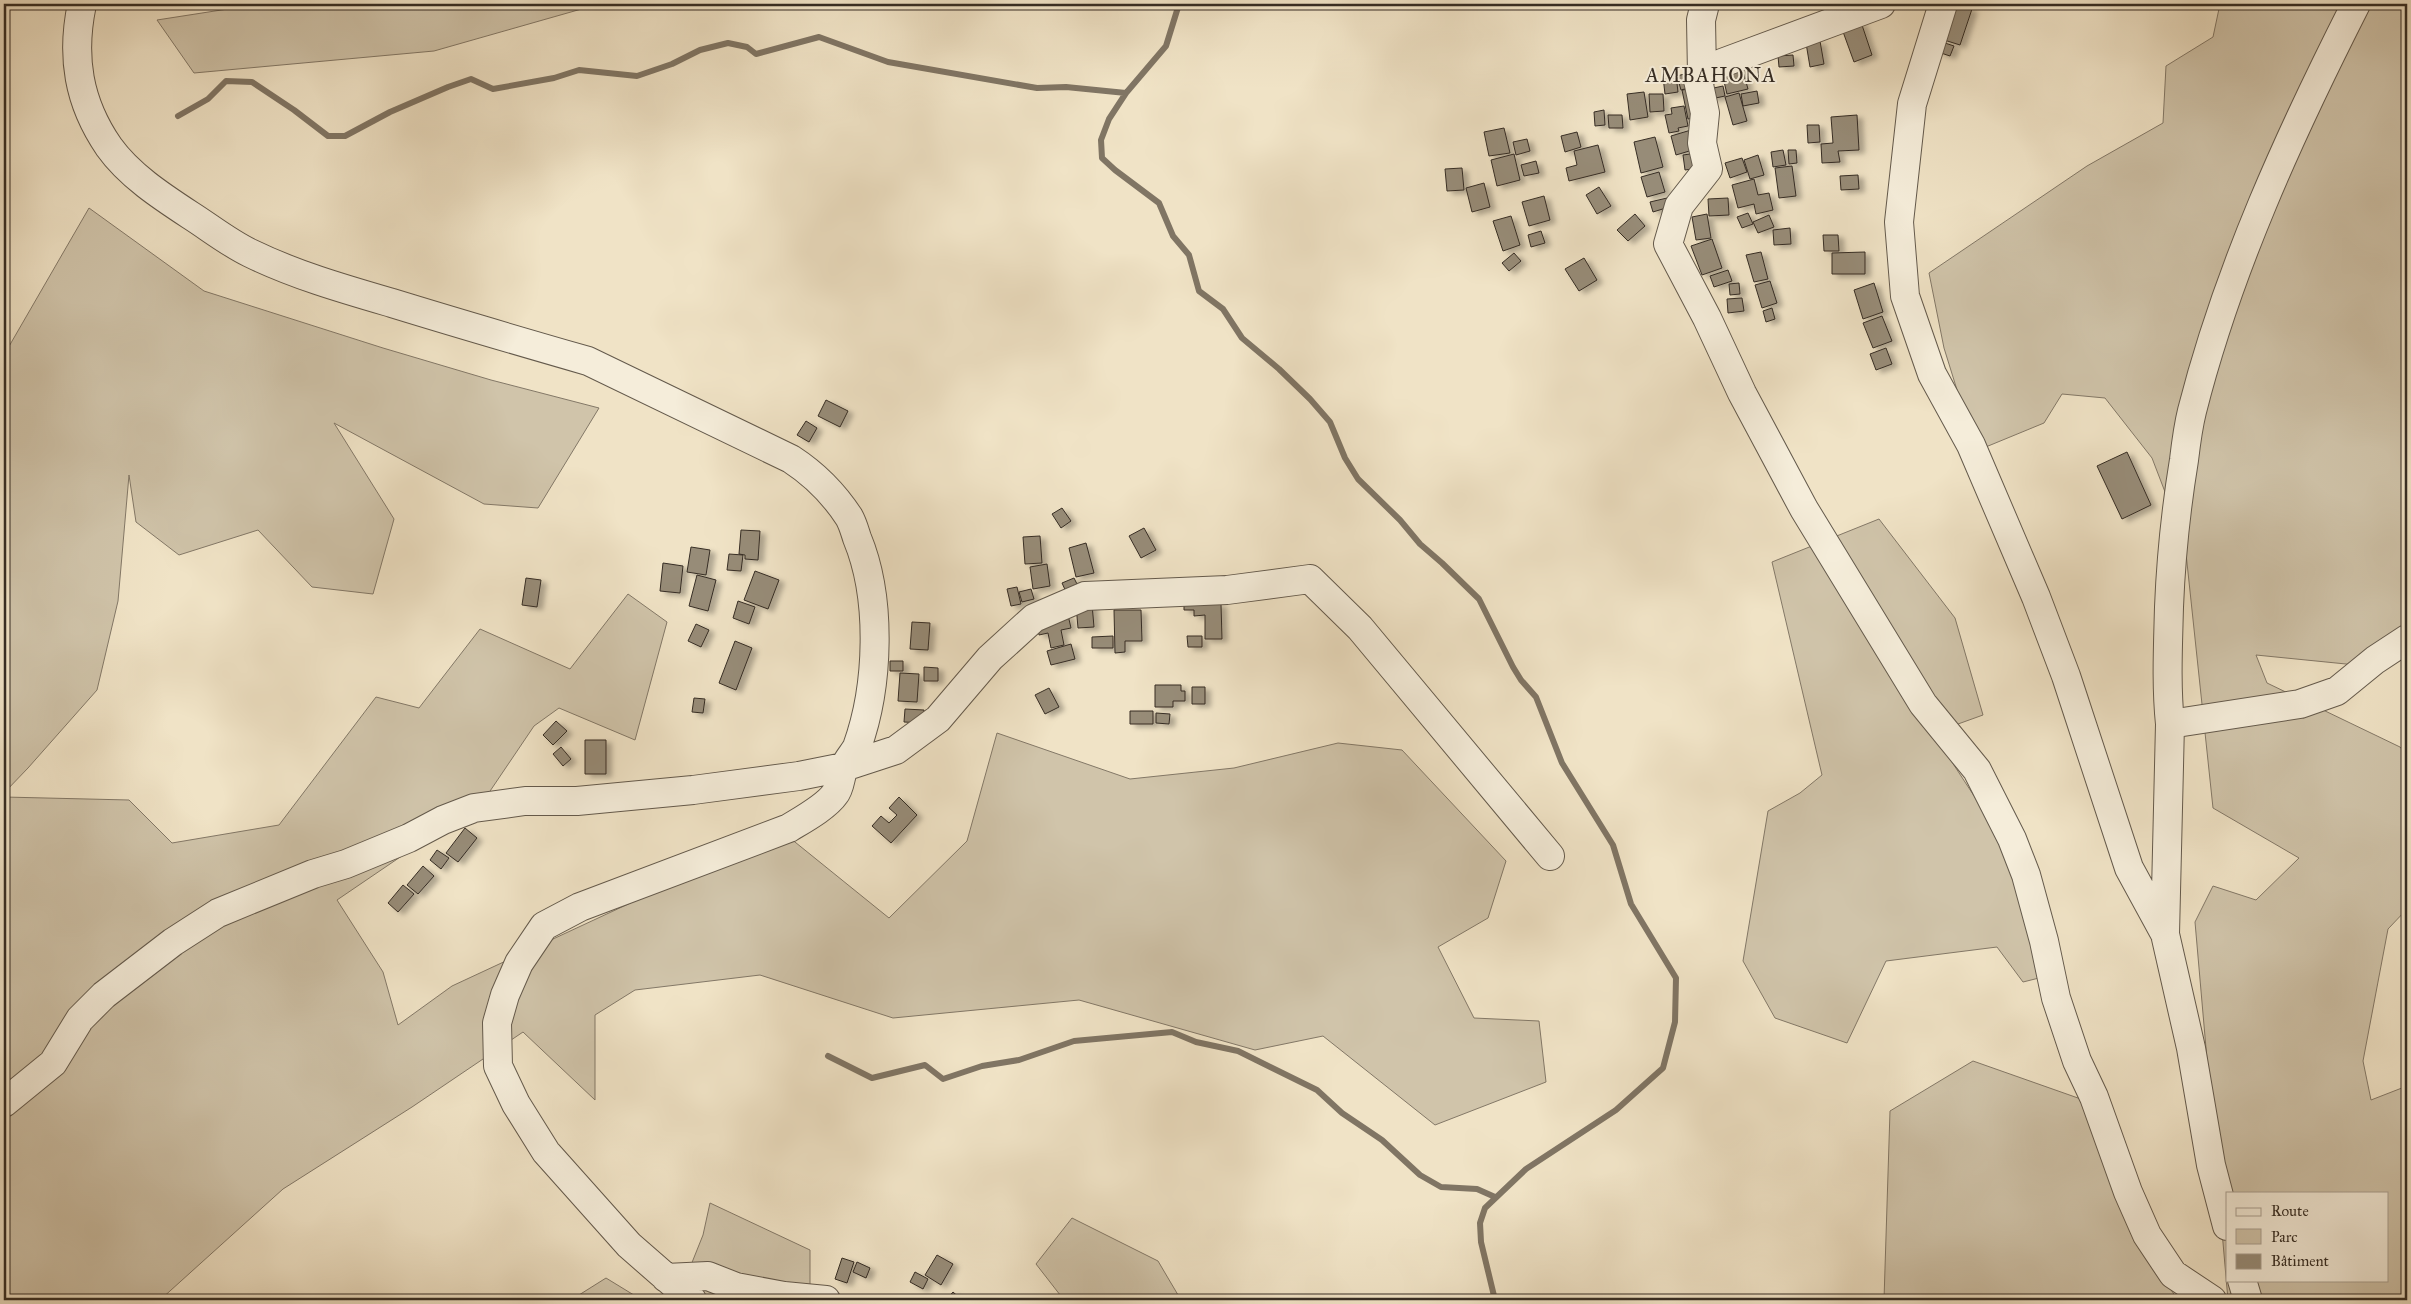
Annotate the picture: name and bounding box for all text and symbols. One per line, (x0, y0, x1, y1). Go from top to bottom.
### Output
district label: AMBAHONA (1644, 63, 1777, 87)
legend (2226, 1192, 2388, 1282)
text: Route (2271, 1202, 2309, 1220)
text: Parc (2271, 1228, 2298, 1246)
text: Bâtiment (2271, 1252, 2330, 1270)

